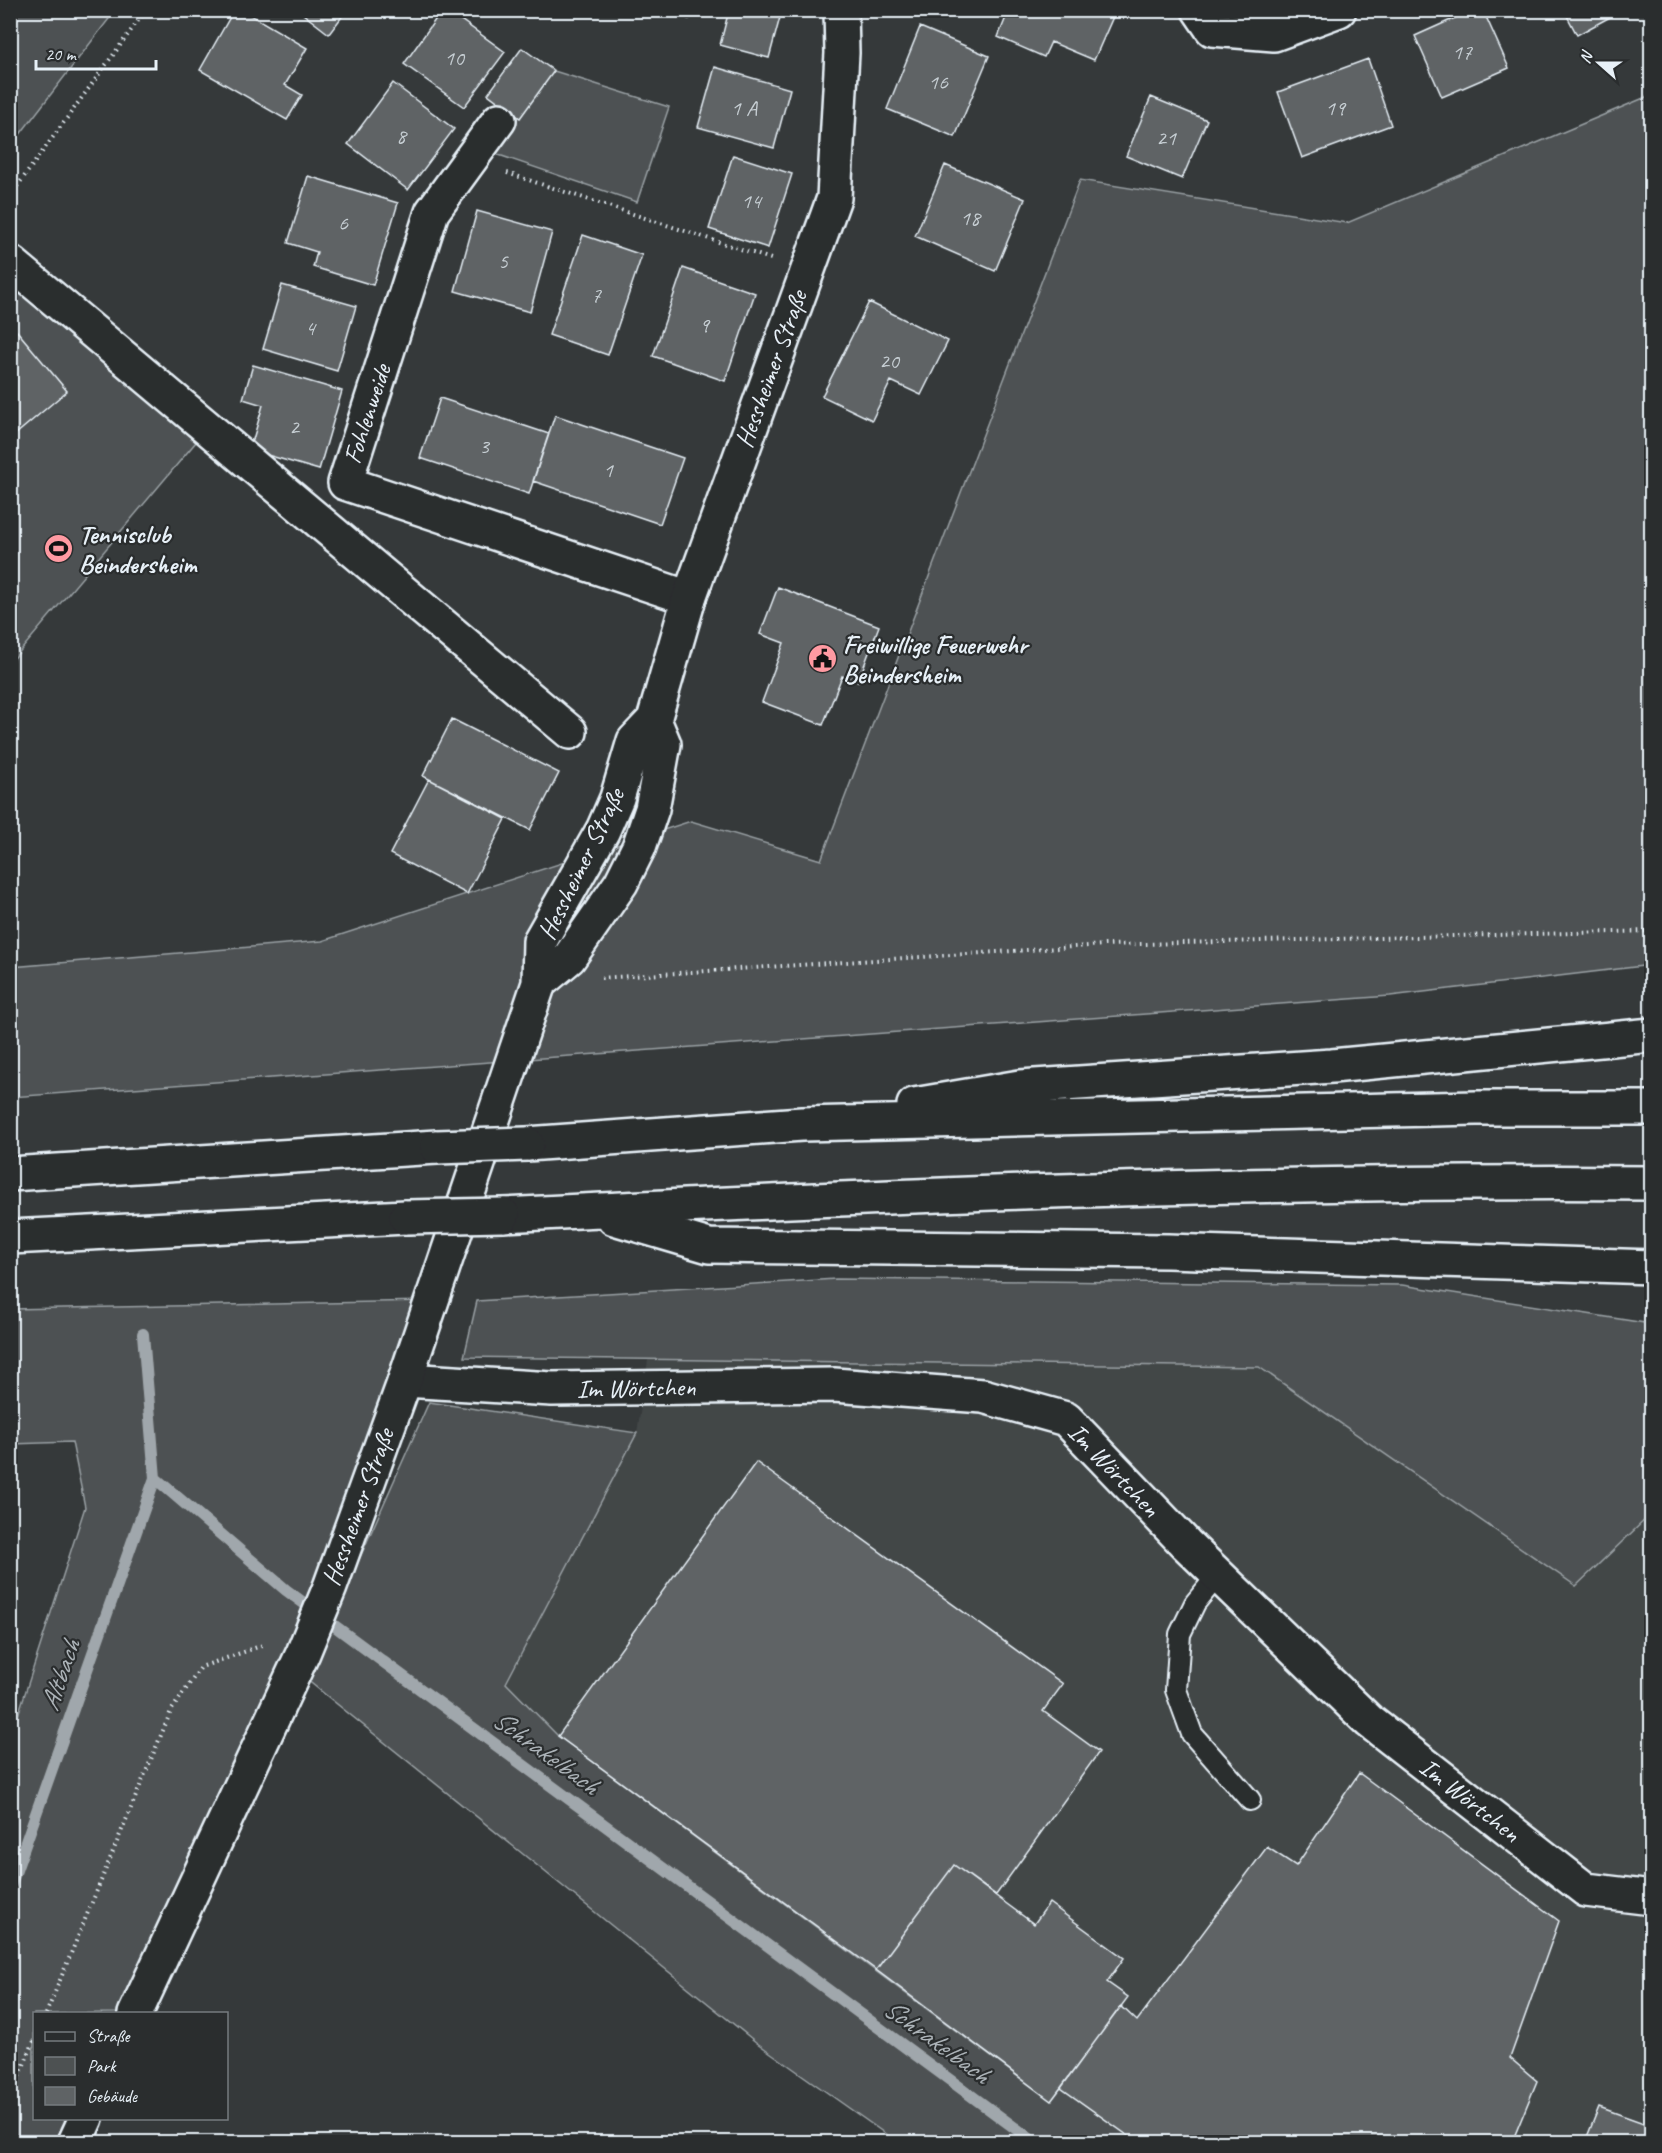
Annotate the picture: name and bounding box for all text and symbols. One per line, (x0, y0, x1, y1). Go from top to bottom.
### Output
scale bar (36, 33, 156, 71)
north arrow (1569, 33, 1629, 93)
house number: 17 (1452, 38, 1473, 66)
text: 20 m (45, 43, 78, 65)
house number: 10 (444, 44, 466, 72)
text: N (1575, 47, 1598, 66)
house number: 16 (928, 68, 949, 96)
house number: 1 A (731, 94, 758, 122)
house number: 19 (1325, 94, 1347, 122)
house number: 8 (396, 122, 408, 150)
house number: 21 (1156, 124, 1177, 152)
house number: 14 (741, 187, 763, 215)
house number: 18 (960, 204, 982, 232)
house number: 6 (338, 209, 349, 237)
house number: 5 (498, 247, 509, 275)
house number: 7 (591, 281, 602, 309)
street label: Hessheimer Straße (727, 284, 815, 452)
house number: 9 (699, 311, 711, 339)
house number: 4 (305, 314, 317, 342)
house number: 20 (879, 347, 901, 375)
street label: Fohlenweide (335, 359, 399, 468)
house number: 2 (289, 413, 301, 441)
house number: 3 (479, 432, 491, 460)
house number: 1 (603, 456, 614, 484)
place label: Tennisclub Beindersheim (79, 518, 198, 581)
sports icon: Tennisclub Beindersheim (42, 533, 74, 565)
place label: Freiwillige Feuerwehr Beindersheim (843, 628, 1030, 691)
public building icon: Freiwillige Feuerwehr Beindersheim (806, 643, 838, 675)
street label: Hessheimer Straße (530, 781, 633, 945)
street label: Im Wörtchen (576, 1370, 696, 1406)
street label: Im Wörtchen (1061, 1416, 1167, 1524)
street label: Hessheimer Straße (314, 1422, 402, 1590)
water label: Altbach (32, 1634, 88, 1715)
water label: Schrakelbach (486, 1702, 607, 1803)
street label: Im Wörtchen (1413, 1750, 1527, 1850)
water label: Schrakelbach (877, 1991, 998, 2092)
legend (33, 2012, 228, 2120)
text: Straße (87, 2025, 131, 2047)
text: Park (87, 2055, 117, 2077)
text: Gebäude (87, 2085, 138, 2107)

